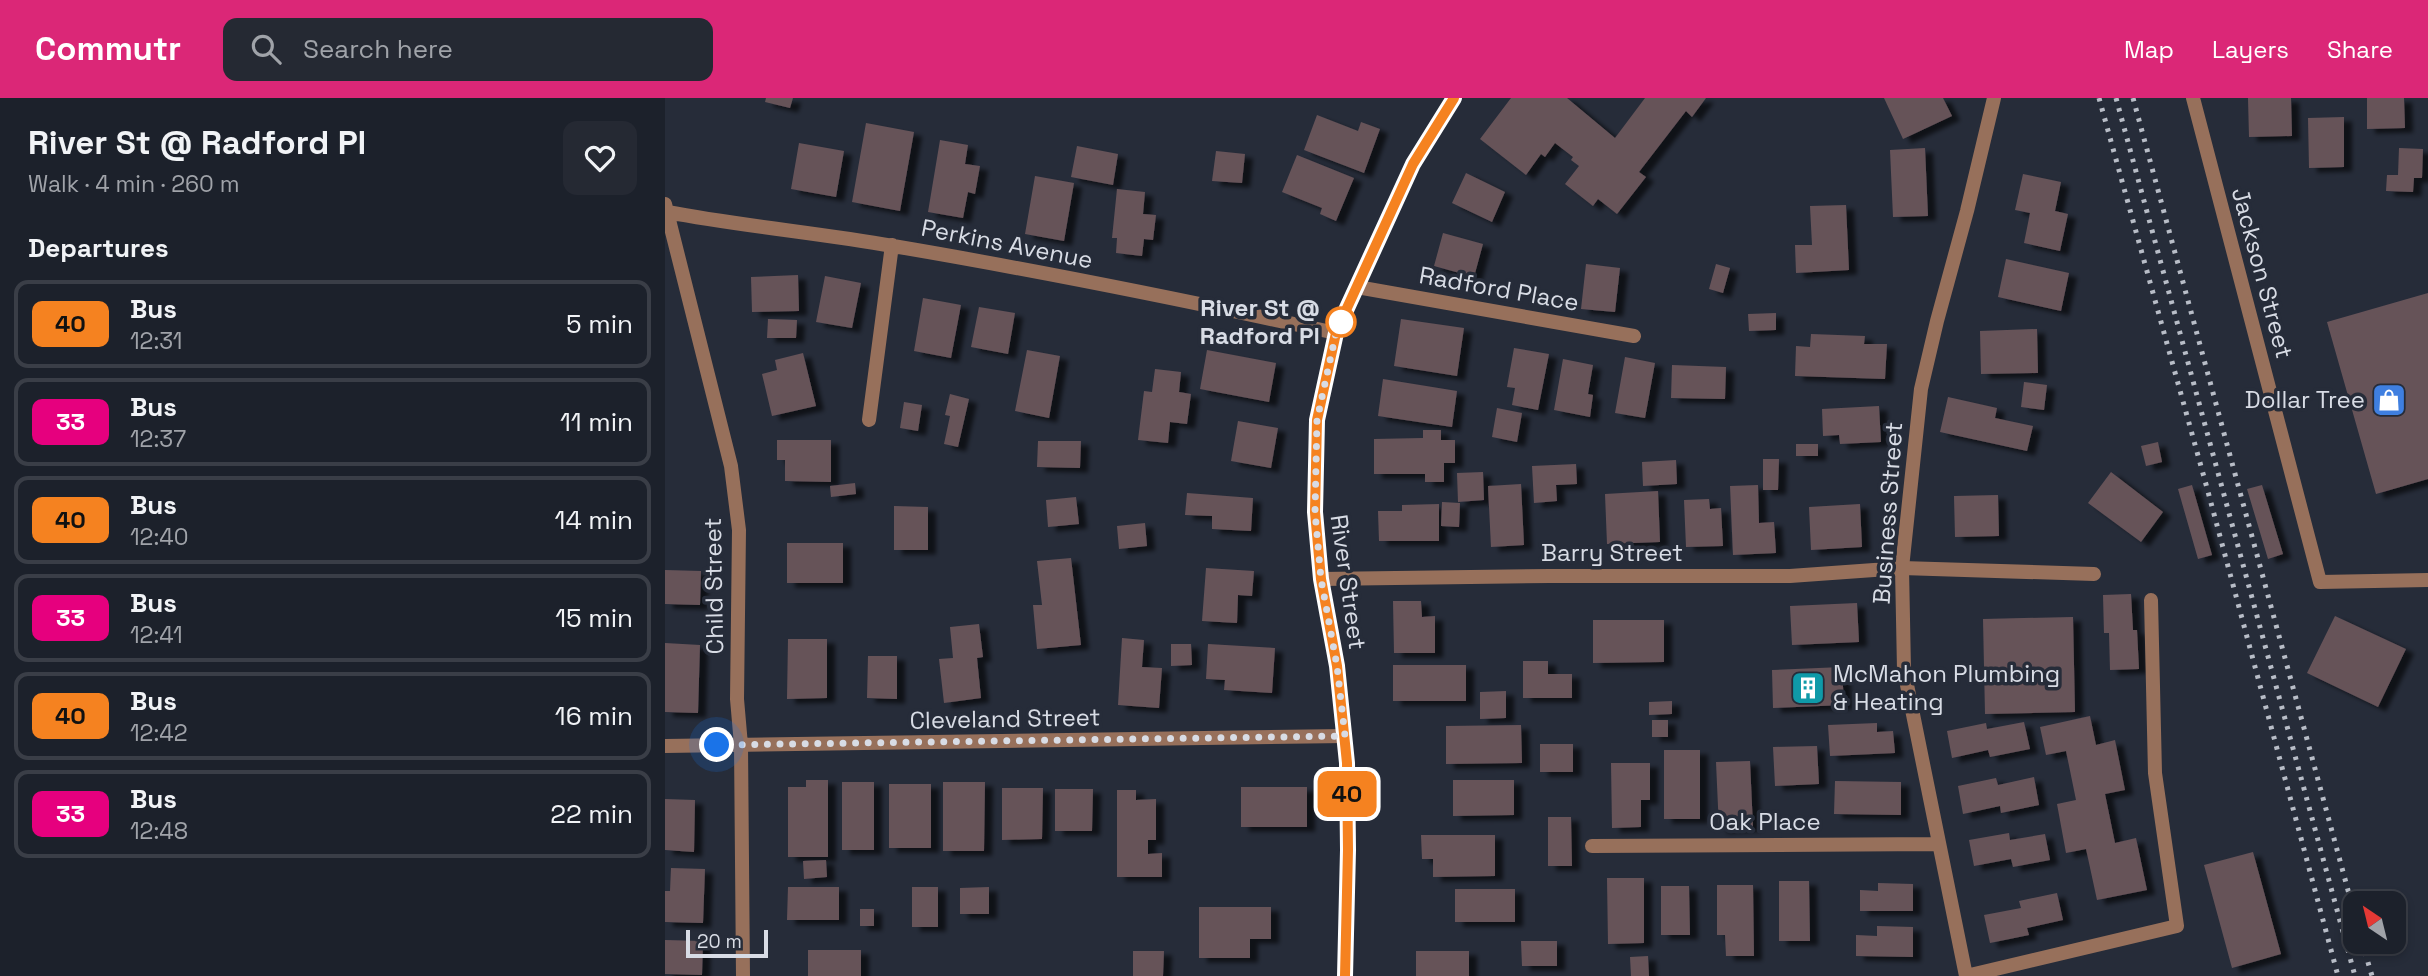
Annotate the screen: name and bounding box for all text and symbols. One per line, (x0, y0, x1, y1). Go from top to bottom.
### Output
search box (223, 18, 713, 81)
text: Commutr (35, 28, 181, 70)
icon: search (247, 30, 285, 68)
text: Search here (303, 32, 453, 66)
text: Map (2124, 34, 2174, 65)
text: Layers (2212, 34, 2289, 65)
text: Share (2327, 34, 2393, 65)
button: heart (563, 121, 637, 195)
text: River St @ Radford Pl (28, 122, 366, 164)
text: Walk · 4 min · 260 m (28, 169, 240, 199)
street label: Jackson Street (2225, 184, 2300, 362)
street label: Perkins Avenue (919, 212, 1095, 275)
text: Departures (28, 231, 169, 265)
street label: Radford Place (1417, 259, 1581, 318)
text: Bus (130, 292, 177, 326)
place label: River St @ Radford Pl (1200, 292, 1320, 351)
text: 5 min (566, 307, 633, 341)
marker: River St @ Radford Pl (1326, 307, 1356, 337)
text: 40 (55, 308, 86, 339)
text: 12:31 (130, 326, 182, 356)
shop icon: Dollar Tree (2370, 381, 2408, 419)
place label: Dollar Tree (2245, 384, 2365, 415)
text: Bus (130, 390, 177, 424)
text: 11 min (560, 405, 633, 439)
text: 33 (56, 406, 85, 437)
street label: Business Street (1866, 421, 1909, 605)
text: 12:37 (130, 424, 186, 454)
text: Bus (130, 488, 177, 522)
text: 14 min (555, 503, 633, 537)
text: 40 (55, 504, 86, 535)
street label: River Street (1324, 512, 1373, 652)
street label: Child Street (697, 517, 730, 655)
text: 12:40 (130, 522, 188, 552)
street label: Barry Street (1541, 537, 1683, 568)
text: Bus (130, 586, 177, 620)
text: 15 min (555, 601, 633, 635)
text: 33 (56, 602, 85, 633)
text: 12:41 (130, 620, 183, 650)
place label: McMahon Plumbing & Heating (1833, 658, 2060, 717)
building icon: McMahon Plumbing & Heating (1789, 669, 1827, 707)
text: Bus (130, 684, 177, 718)
text: 16 min (555, 699, 633, 733)
text: 40 (55, 700, 86, 731)
street label: Cleveland Street (909, 701, 1101, 736)
text: 12:42 (130, 718, 188, 748)
your location (699, 727, 734, 762)
line badge: 40 (1315, 771, 1379, 817)
text: 40 (1332, 778, 1362, 809)
text: Bus (130, 782, 177, 816)
text: 22 min (550, 797, 633, 831)
text: 33 (56, 798, 85, 829)
street label: Oak Place (1709, 806, 1821, 837)
text: 12:48 (130, 816, 188, 846)
north arrow (2343, 891, 2406, 954)
map controls (2343, 891, 2406, 954)
scale bar (686, 927, 768, 959)
text: 20 m (697, 929, 742, 954)

